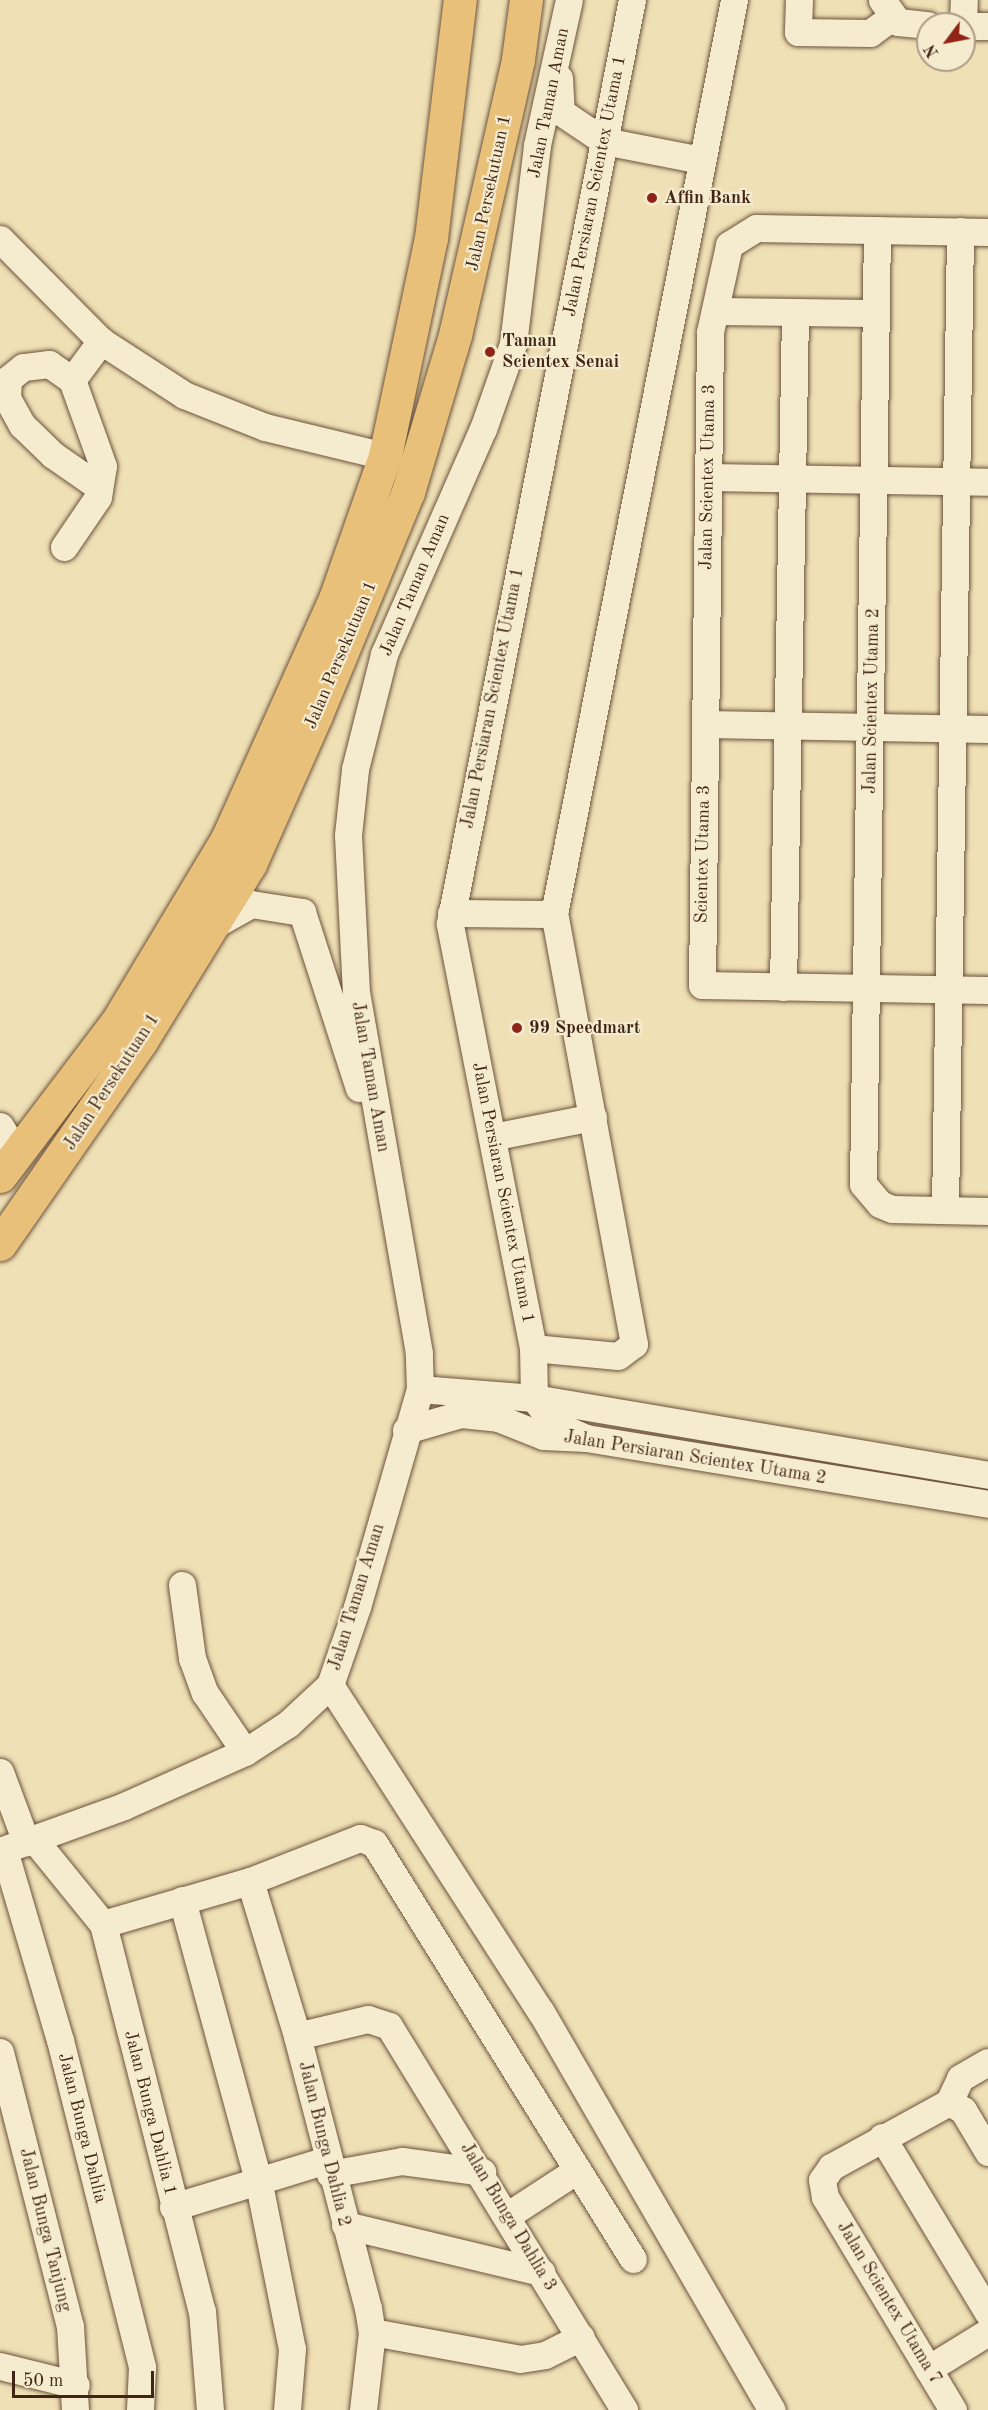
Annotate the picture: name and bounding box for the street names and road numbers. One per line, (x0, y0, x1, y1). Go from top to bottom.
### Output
street label: Jalan Taman Aman (524, 26, 574, 180)
street label: Jalan Persiaran Scientex Utama 1 (559, 54, 631, 318)
street label: Jalan Persekutuan 1 (462, 113, 516, 273)
street label: Jalan Scientex Utama 3 (696, 384, 720, 570)
street label: Jalan Taman Aman (375, 511, 455, 659)
street label: Jalan Persiaran Scientex Utama 1 (457, 566, 529, 830)
street label: Jalan Persekutuan 1 (300, 578, 382, 732)
street label: Jalan Scientex Utama 2 (860, 608, 884, 794)
street label: Scientex Utama 3 (691, 784, 715, 924)
street label: Jalan Taman Aman (346, 1000, 394, 1154)
street label: Jalan Persekutuan 1 (60, 1009, 164, 1155)
street label: Jalan Persiaran Scientex Utama 1 (467, 1061, 539, 1325)
street label: Jalan Persiaran Scientex Utama 2 (562, 1427, 828, 1489)
street label: Jalan Taman Aman (324, 1521, 390, 1673)
street label: Jalan Bunga Dahlia 1 (119, 2028, 181, 2198)
street label: Jalan Bunga Dahlia (53, 2051, 111, 2205)
street label: Jalan Bunga Dahlia 2 (293, 2059, 355, 2229)
street label: Jalan Bunga Dahlia 3 (455, 2139, 561, 2295)
street label: Jalan Bunga Tanjung (14, 2146, 76, 2314)
street label: Jalan Scientex Utama 7 (832, 2218, 946, 2388)

